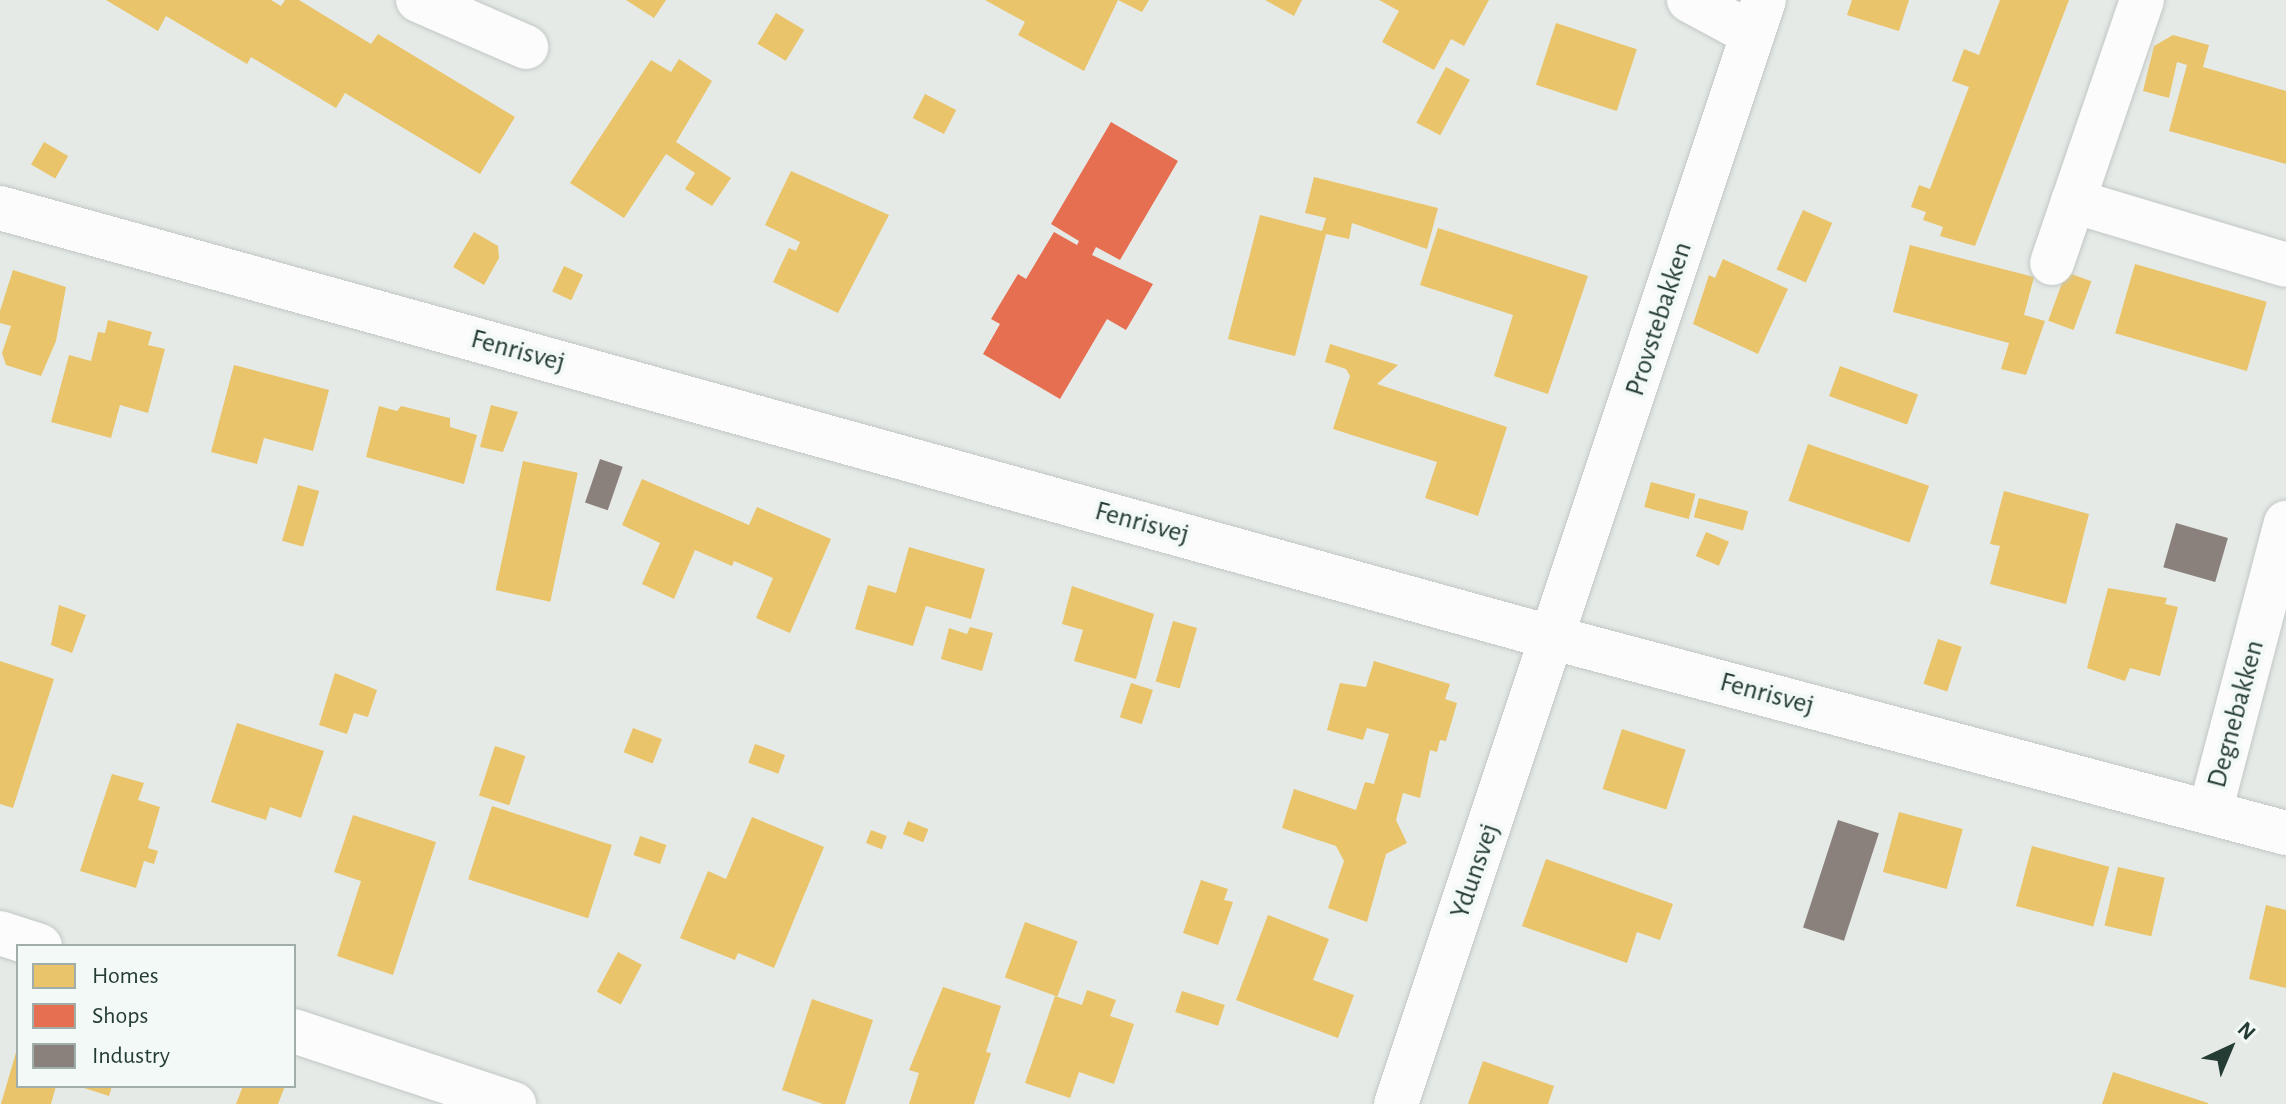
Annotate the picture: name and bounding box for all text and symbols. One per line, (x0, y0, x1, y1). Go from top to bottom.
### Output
street label: Provstebakken (1618, 238, 1700, 400)
street label: Fenrisvej (467, 322, 569, 380)
street label: Fenrisvej (1091, 494, 1193, 552)
street label: Degnebakken (2200, 636, 2272, 792)
street label: Fenrisvej (1716, 665, 1818, 723)
street label: Ydunsvej (1443, 819, 1507, 923)
legend (16, 944, 296, 1088)
text: Homes (92, 964, 159, 988)
text: Shops (92, 1004, 148, 1028)
north arrow (2190, 1008, 2270, 1088)
text: N (2234, 1018, 2260, 1044)
text: Industry (92, 1044, 170, 1068)

